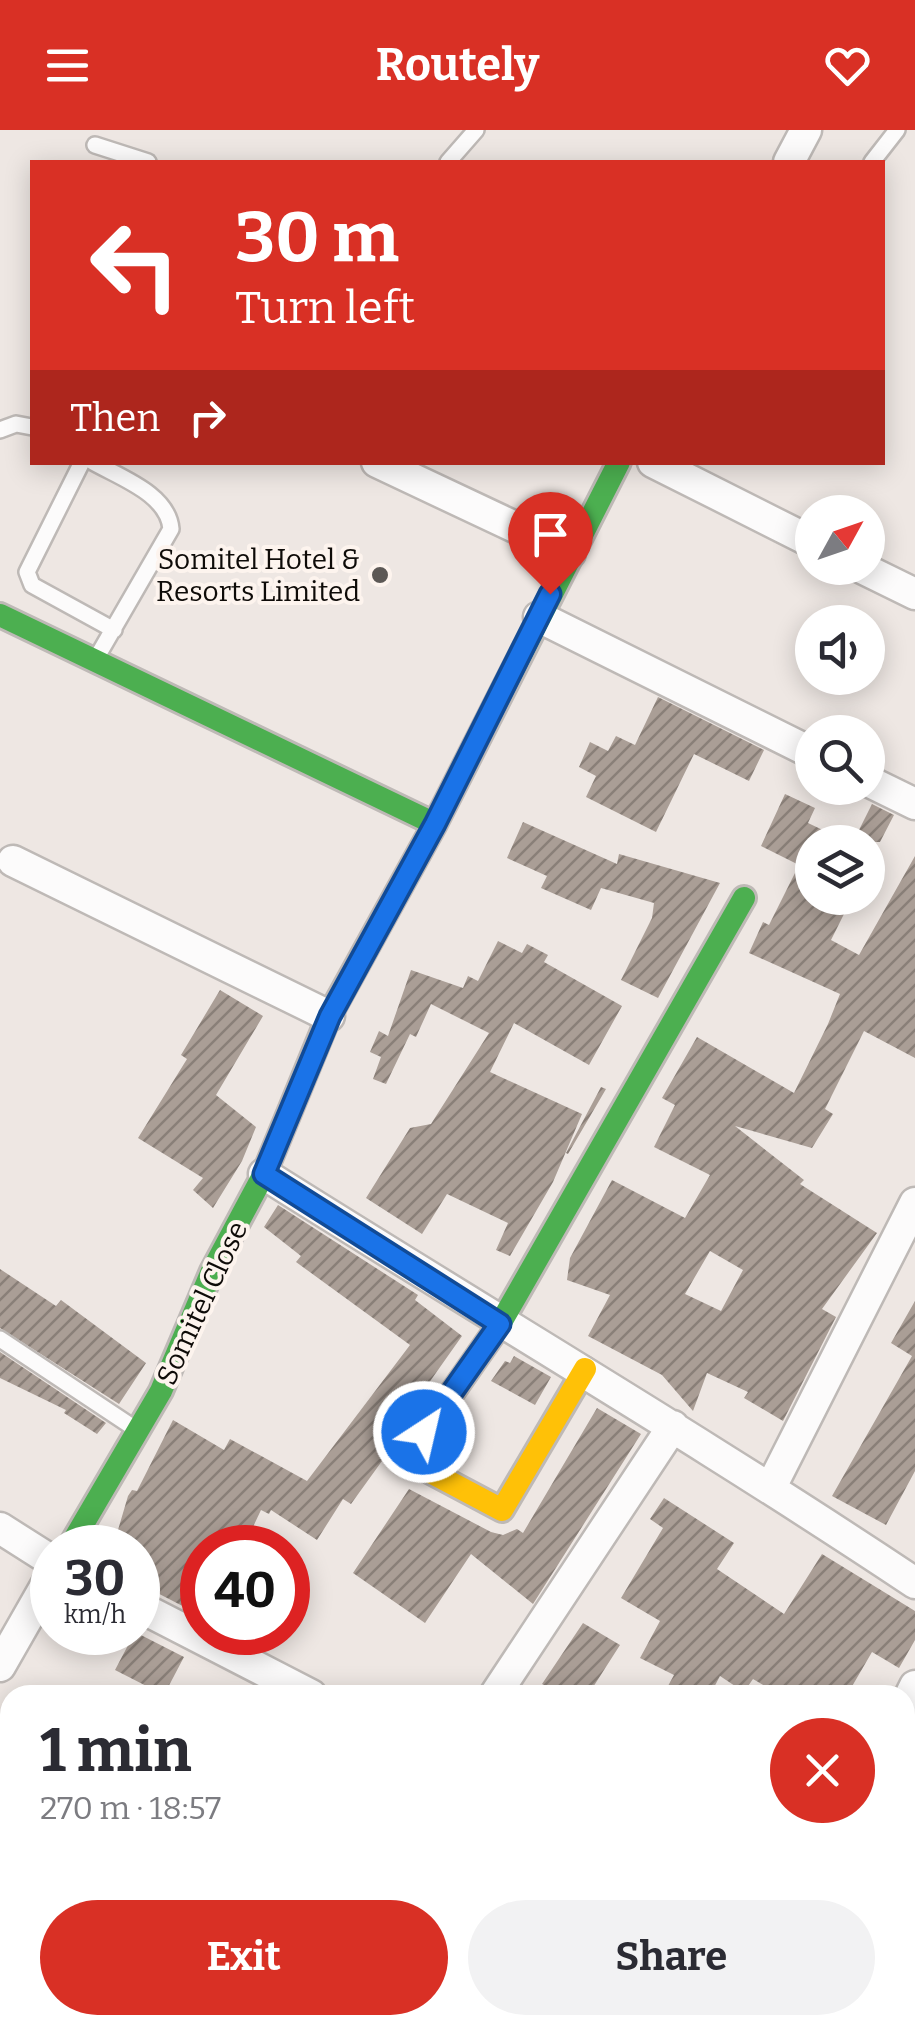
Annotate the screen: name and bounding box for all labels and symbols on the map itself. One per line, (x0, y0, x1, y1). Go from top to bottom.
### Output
pin (508, 492, 593, 595)
north arrow (795, 495, 885, 585)
place label: Somitel Hotel & Resorts Limited (156, 543, 360, 608)
marker: Somitel Hotel & Resorts Limited (369, 564, 391, 586)
street label: Somitel Close (150, 1216, 254, 1390)
position arrow (372, 1380, 476, 1484)
speed limit sign: 40 (180, 1525, 310, 1655)

